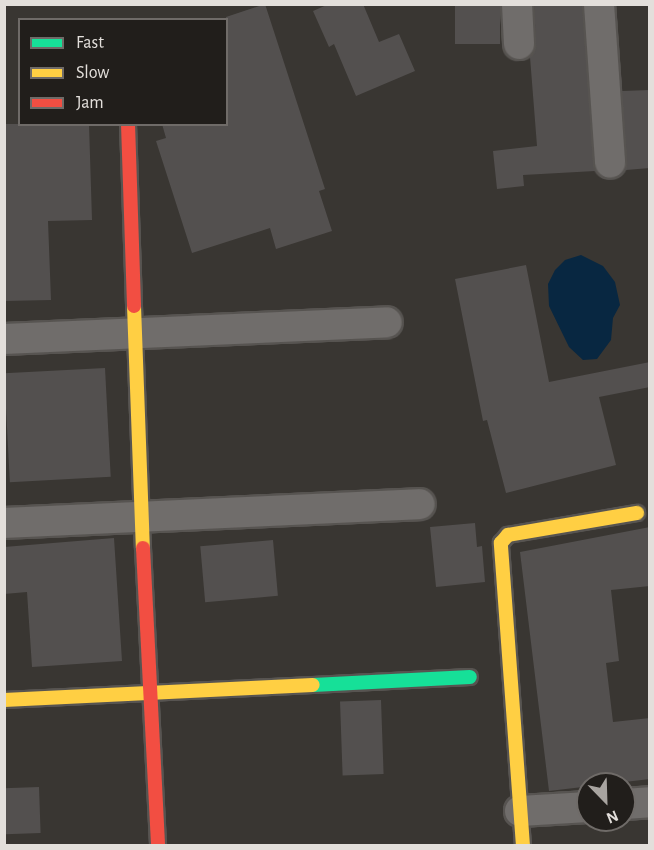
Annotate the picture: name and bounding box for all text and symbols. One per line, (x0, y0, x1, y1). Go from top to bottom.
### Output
legend (18, 18, 228, 126)
text: Fast (76, 34, 104, 52)
text: Slow (76, 64, 109, 82)
text: Jam (76, 94, 104, 112)
north arrow (576, 772, 636, 832)
text: N (604, 807, 620, 826)

